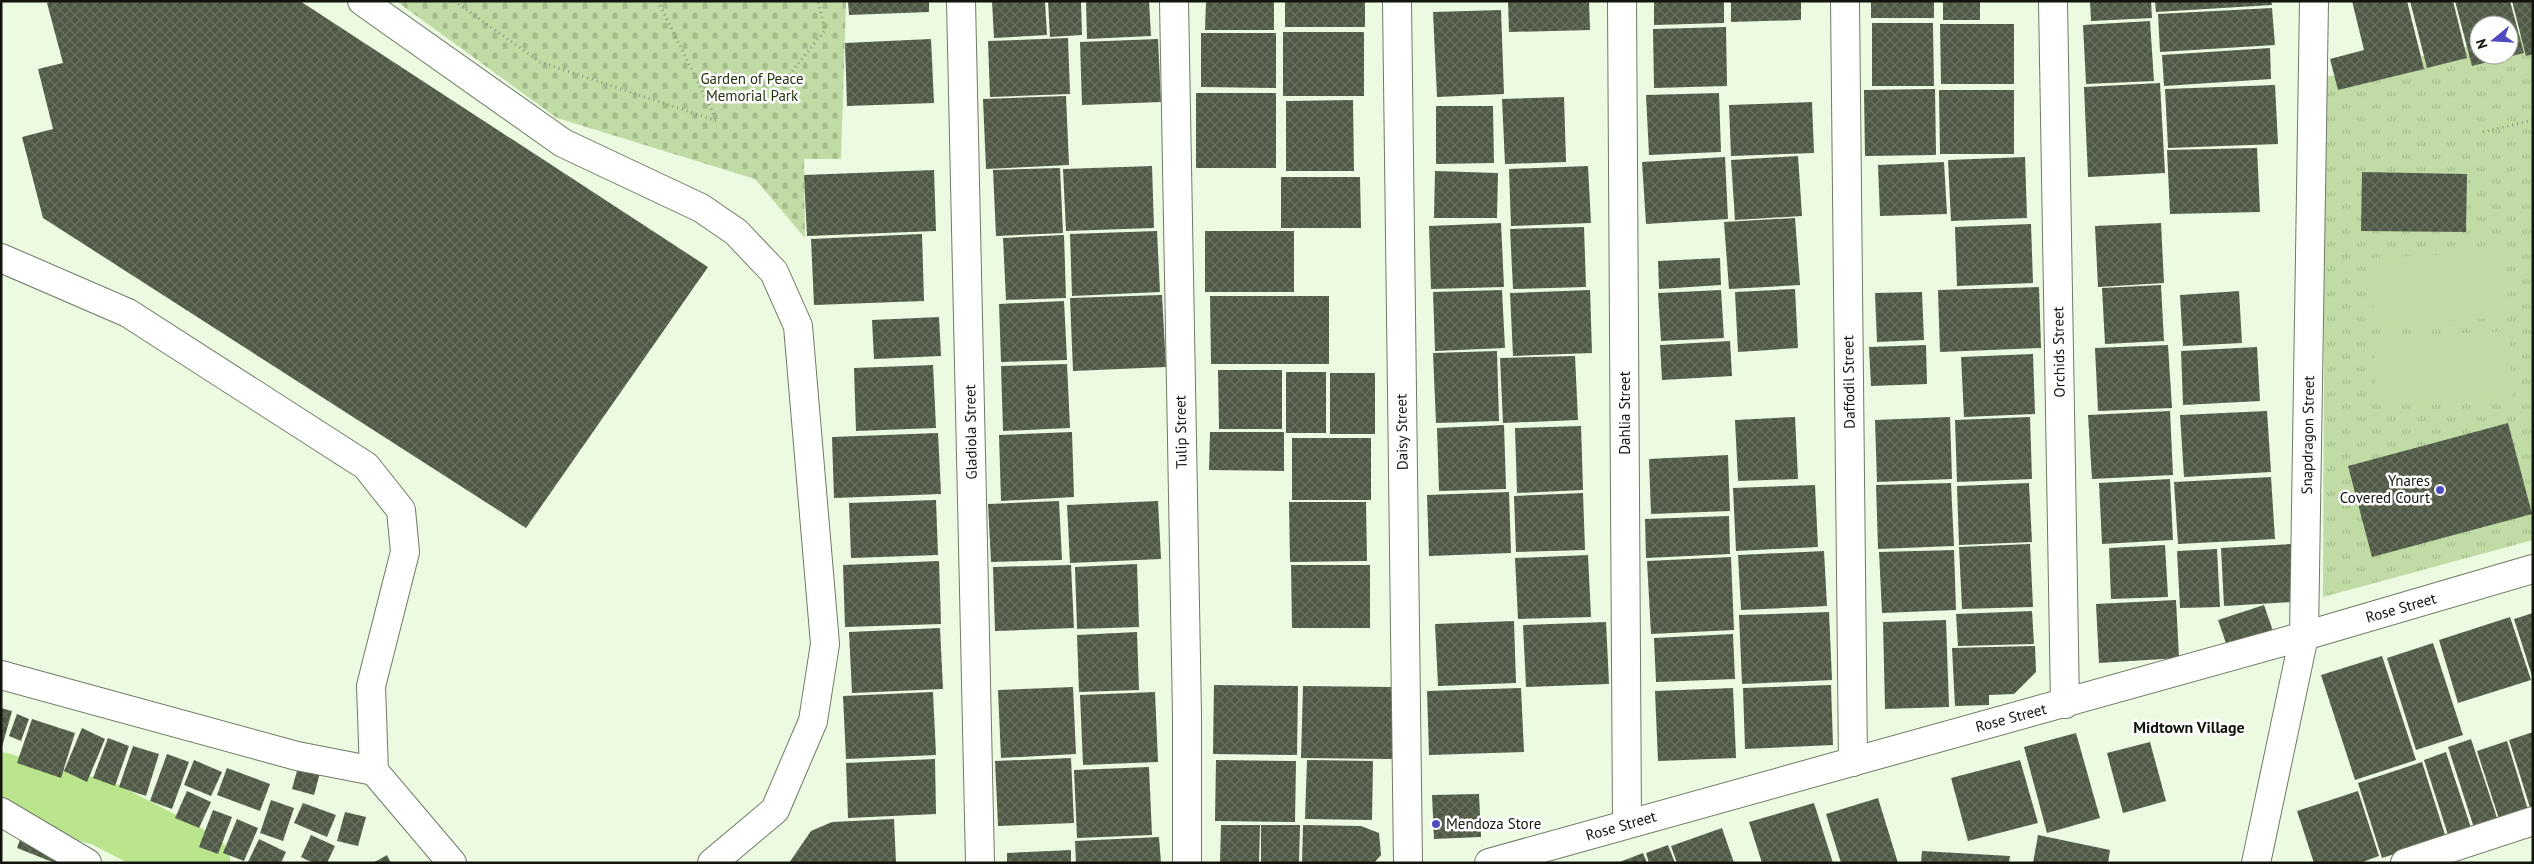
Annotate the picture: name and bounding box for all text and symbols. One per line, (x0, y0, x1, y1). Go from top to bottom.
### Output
north arrow (2469, 15, 2519, 65)
text: N (2472, 37, 2492, 51)
park label: Garden of Peace Memorial Park (700, 69, 804, 105)
street label: Orchids Street (2048, 306, 2069, 398)
street label: Daffodil Street (1838, 335, 1859, 429)
street label: Dahlia Street (1615, 371, 1634, 455)
street label: Snapdragon Street (2297, 375, 2318, 495)
street label: Gladiola Street (960, 384, 981, 480)
street label: Daisy Street (1391, 394, 1412, 470)
street label: Tulip Street (1170, 395, 1191, 469)
place label: Ynares Covered Court (2340, 471, 2430, 507)
marker: Ynares Covered Court (2434, 484, 2446, 496)
street label: Rose Street (2363, 588, 2438, 627)
street label: Rose Street (1973, 699, 2048, 736)
district label: Midtown Village (2133, 717, 2245, 737)
street label: Rose Street (1583, 806, 1658, 845)
place label: Mendoza Store (1446, 814, 1541, 833)
marker: Mendoza Store (1430, 818, 1442, 830)

